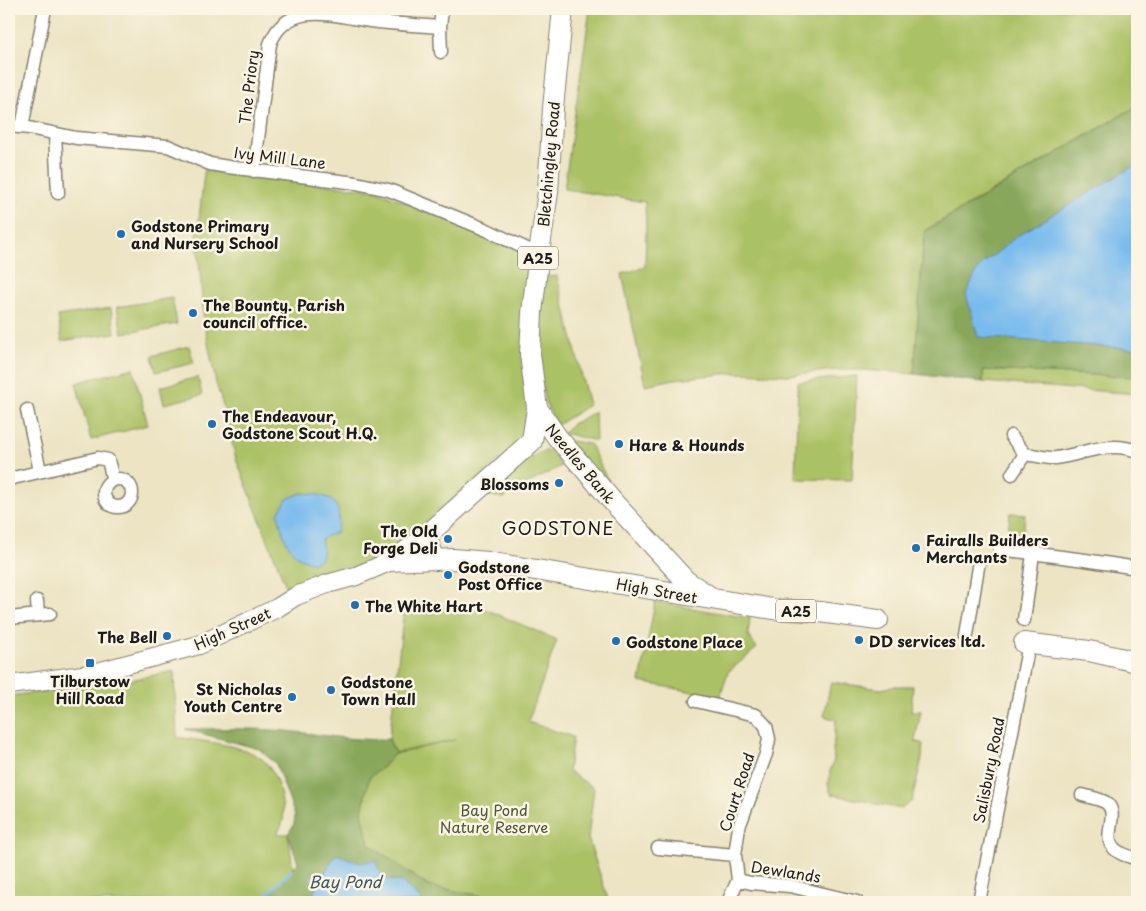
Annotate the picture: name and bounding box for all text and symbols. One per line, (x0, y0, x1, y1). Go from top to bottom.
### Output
street label: The Priory (232, 49, 264, 125)
street label: Bletchingley Road (531, 100, 565, 228)
street label: Ivy Mill Lane (233, 140, 327, 174)
place label: Godstone Primary and Nursery School (131, 214, 278, 254)
marker: Godstone Primary and Nursery School (115, 228, 127, 240)
road number: A25 (518, 247, 558, 270)
place label: The Bounty. Parish council office. (203, 293, 345, 333)
marker: The Bounty. Parish council office. (187, 307, 199, 319)
place label: The Endeavour, Godstone Scout H.Q. (222, 404, 377, 444)
marker: The Endeavour, Godstone Scout H.Q. (206, 418, 218, 430)
street label: Needles Bank (541, 418, 621, 508)
place label: Hare & Hounds (629, 433, 744, 456)
marker: Hare & Hounds (613, 438, 625, 450)
place label: Blossoms (480, 472, 549, 495)
marker: Blossoms (553, 477, 565, 489)
district label: GODSTONE (501, 514, 615, 541)
place label: The Old Forge Deli (363, 519, 438, 559)
place label: Fairalls Builders Merchants (926, 528, 1048, 568)
marker: The Old Forge Deli (442, 533, 454, 545)
marker: Fairalls Builders Merchants (910, 542, 922, 554)
place label: Godstone Post Office (458, 555, 542, 595)
marker: Godstone Post Office (442, 569, 454, 581)
street label: High Street (615, 572, 699, 608)
place label: The White Hart (365, 594, 483, 617)
marker: The White Hart (349, 599, 361, 611)
road number: A25 (776, 600, 816, 622)
street label: High Street (190, 601, 274, 655)
place label: The Bell (97, 625, 157, 648)
place label: DD services ltd. (869, 629, 985, 652)
marker: The Bell (161, 630, 173, 642)
place label: Godstone Place (626, 630, 743, 653)
marker: DD services ltd. (853, 634, 865, 646)
marker: Godstone Place (610, 635, 622, 647)
marker: Tilburstow Hill Road (84, 657, 96, 669)
place label: Tilburstow Hill Road (50, 669, 130, 709)
place label: Godstone Town Hall (341, 670, 416, 710)
place label: St Nicholas Youth Centre (184, 677, 282, 717)
marker: Godstone Town Hall (325, 684, 337, 696)
marker: St Nicholas Youth Centre (286, 691, 298, 703)
street label: Salisbury Road (966, 715, 1010, 825)
street label: Court Road (712, 749, 760, 835)
park label: Bay Pond Nature Reserve (440, 798, 548, 838)
street label: Dewlands (749, 854, 823, 888)
water label: Bay Pond (309, 869, 384, 893)

